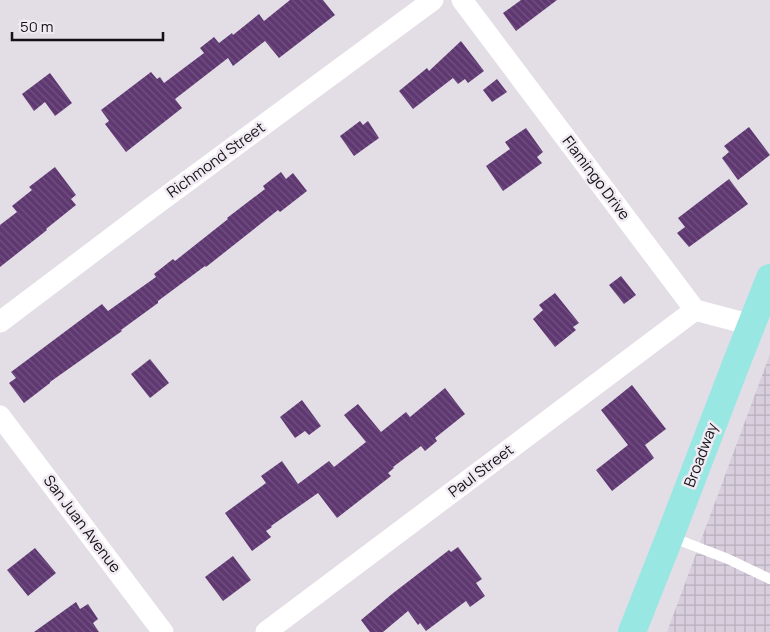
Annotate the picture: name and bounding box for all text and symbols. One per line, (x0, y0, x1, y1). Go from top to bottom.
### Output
scale bar (12, 10, 164, 42)
text: 50 m (20, 16, 54, 37)
street label: Richmond Street (162, 117, 269, 202)
street label: Flamingo Drive (558, 131, 635, 224)
street label: Broadway (679, 420, 722, 490)
street label: Paul Street (444, 439, 518, 502)
street label: San Juan Avenue (39, 471, 126, 577)

